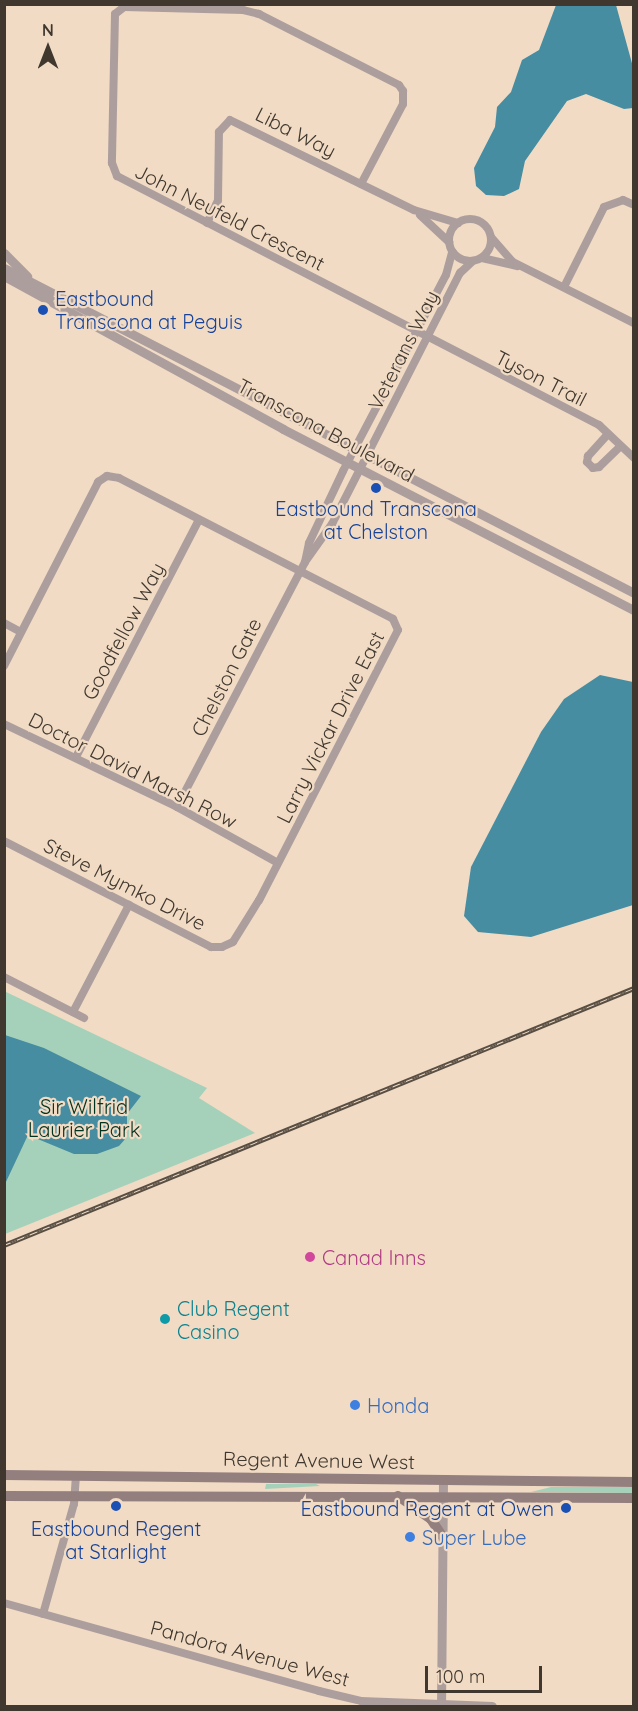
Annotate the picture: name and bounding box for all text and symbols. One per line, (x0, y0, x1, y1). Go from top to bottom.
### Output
north arrow (18, 18, 78, 78)
text: N (42, 20, 54, 40)
street label: Liba Way (252, 102, 340, 162)
street label: John Neufeld Crescent (131, 159, 329, 275)
place label: Eastbound Transcona at Peguis (55, 286, 243, 333)
street label: Veterans Way (363, 286, 443, 414)
marker: Eastbound Transcona at Peguis (36, 303, 50, 317)
street label: Tyson Trail (491, 345, 591, 411)
street label: Transcona Boulevard (233, 373, 419, 487)
marker: Eastbound Transcona at Chelston (369, 481, 383, 495)
place label: Eastbound Transcona at Chelston (275, 497, 477, 544)
street label: Goodfellow Way (77, 558, 169, 704)
street label: Chelston Gate (186, 614, 266, 740)
street label: Larry Vickar Drive East (271, 627, 389, 827)
street label: Doctor David Marsh Row (25, 707, 241, 833)
street label: Steve Mymko Drive (40, 833, 210, 935)
park label: Sir Wilfrid Laurier Park (28, 1094, 140, 1141)
place label: Canad Inns (322, 1245, 426, 1269)
marker: Canad Inns (303, 1250, 317, 1264)
place label: Club Regent Casino (177, 1296, 290, 1343)
marker: Club Regent Casino (158, 1312, 172, 1326)
place label: Honda (367, 1393, 429, 1417)
marker: Honda (348, 1398, 362, 1412)
street label: Regent Avenue West (223, 1446, 415, 1474)
place label: Eastbound Regent at Owen (300, 1496, 554, 1520)
marker: Eastbound Regent at Starlight (109, 1499, 123, 1513)
marker: Eastbound Regent at Owen (559, 1501, 573, 1515)
place label: Eastbound Regent at Starlight (31, 1516, 201, 1563)
place label: Super Lube (422, 1525, 527, 1549)
marker: Super Lube (403, 1530, 417, 1544)
street label: Pandora Avenue West (148, 1615, 352, 1691)
scale bar (428, 1654, 545, 1692)
text: 100 m (436, 1665, 485, 1688)

